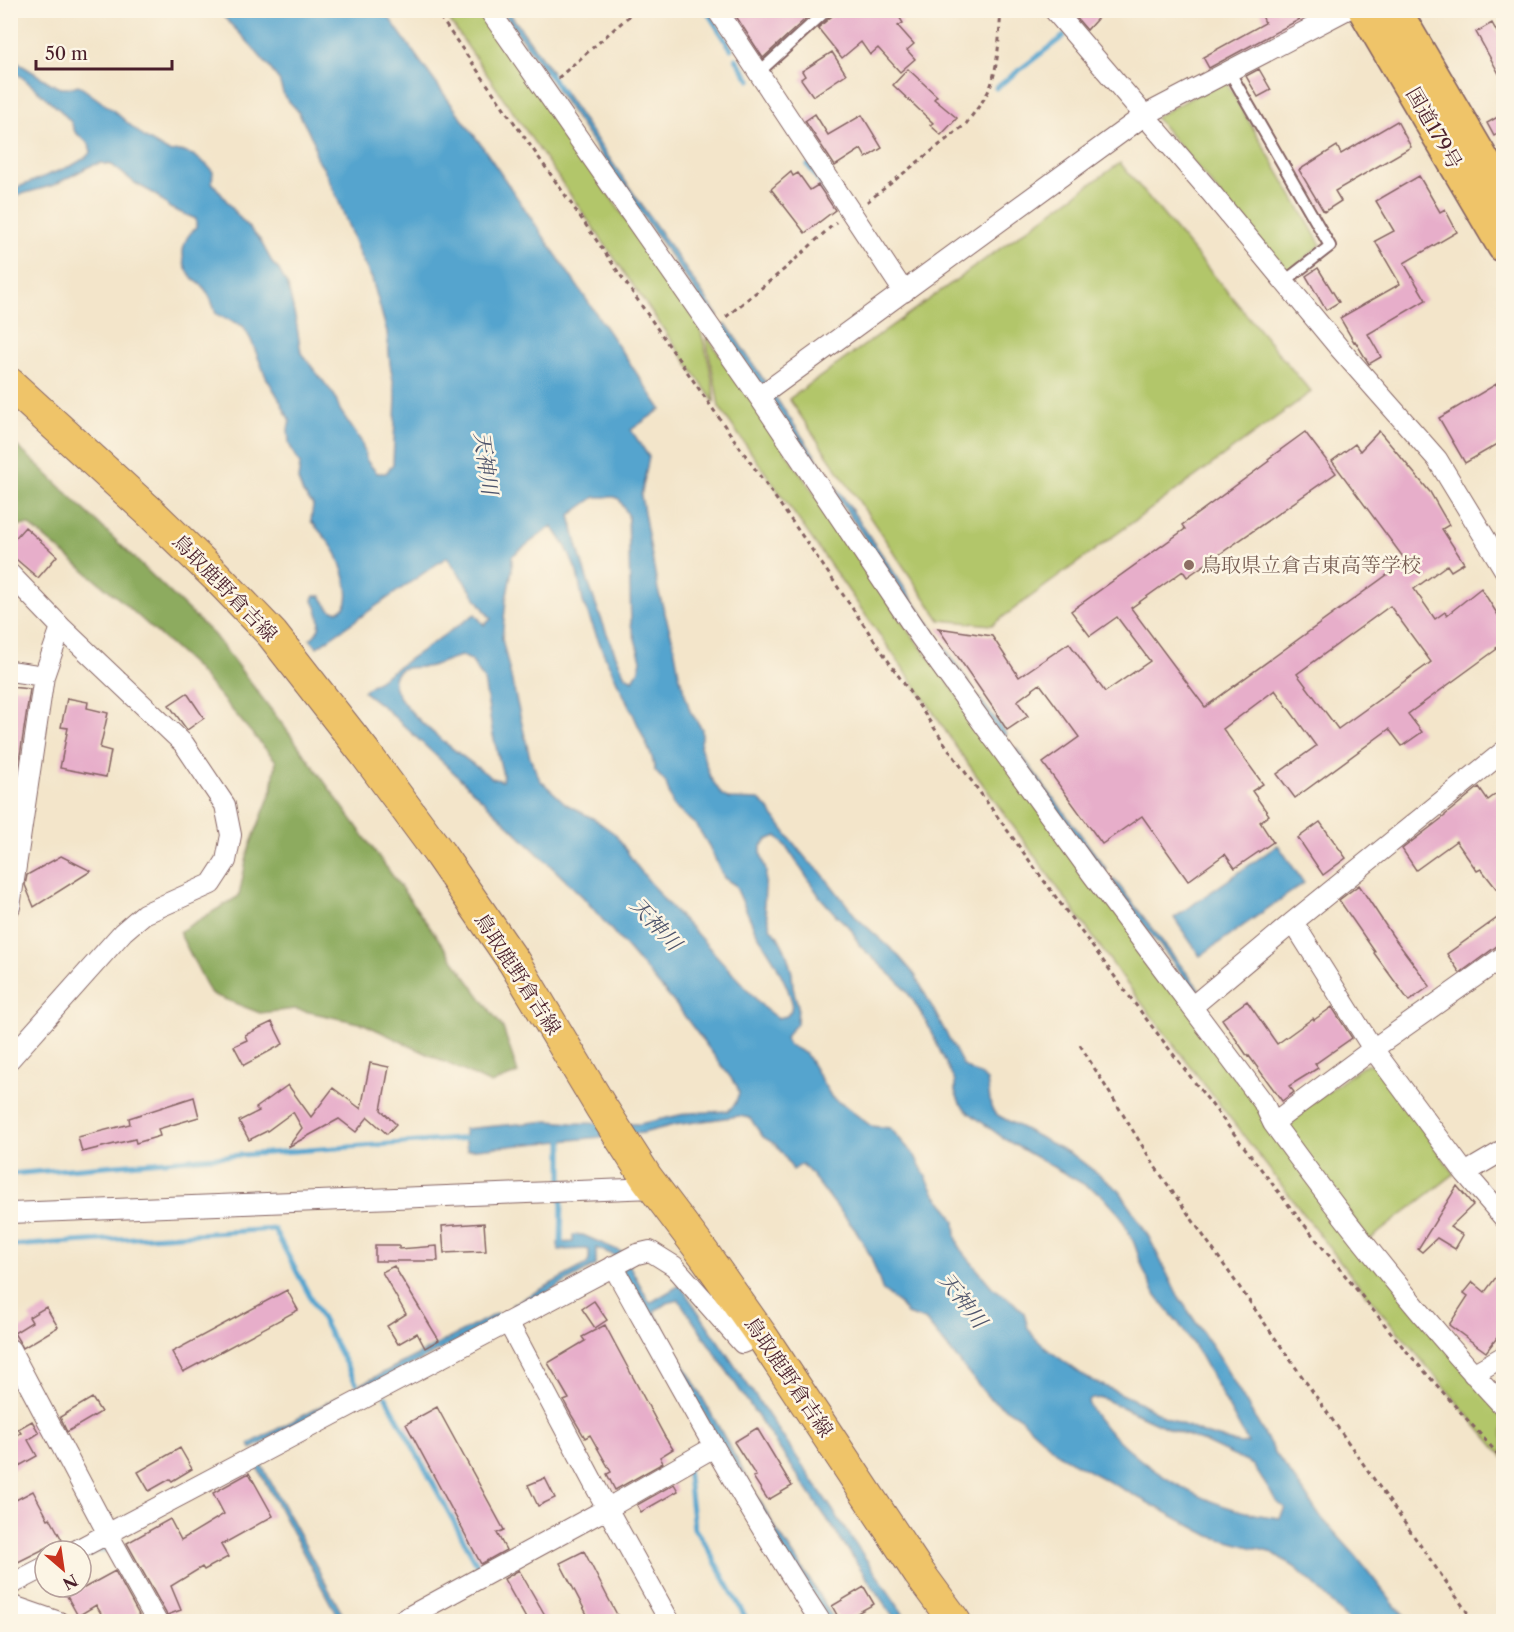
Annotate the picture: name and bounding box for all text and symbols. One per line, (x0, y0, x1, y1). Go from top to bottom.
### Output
scale bar (36, 33, 172, 71)
text: 50 m (45, 43, 88, 65)
street label: 国道179号 (1401, 83, 1467, 173)
water label: 天神川 (469, 430, 503, 498)
street label: 鳥取鹿野倉吉線 (168, 529, 282, 647)
place label: 鳥取県立倉吉東高等学校 (1201, 553, 1421, 577)
marker: 鳥取県立倉吉東高等学校 (1182, 558, 1196, 572)
water label: 天神川 (625, 892, 688, 957)
street label: 鳥取鹿野倉吉線 (470, 909, 566, 1039)
water label: 天神川 (934, 1267, 993, 1334)
street label: 鳥取鹿野倉吉線 (740, 1312, 838, 1442)
north arrow (33, 1539, 93, 1599)
text: N (59, 1570, 81, 1594)

